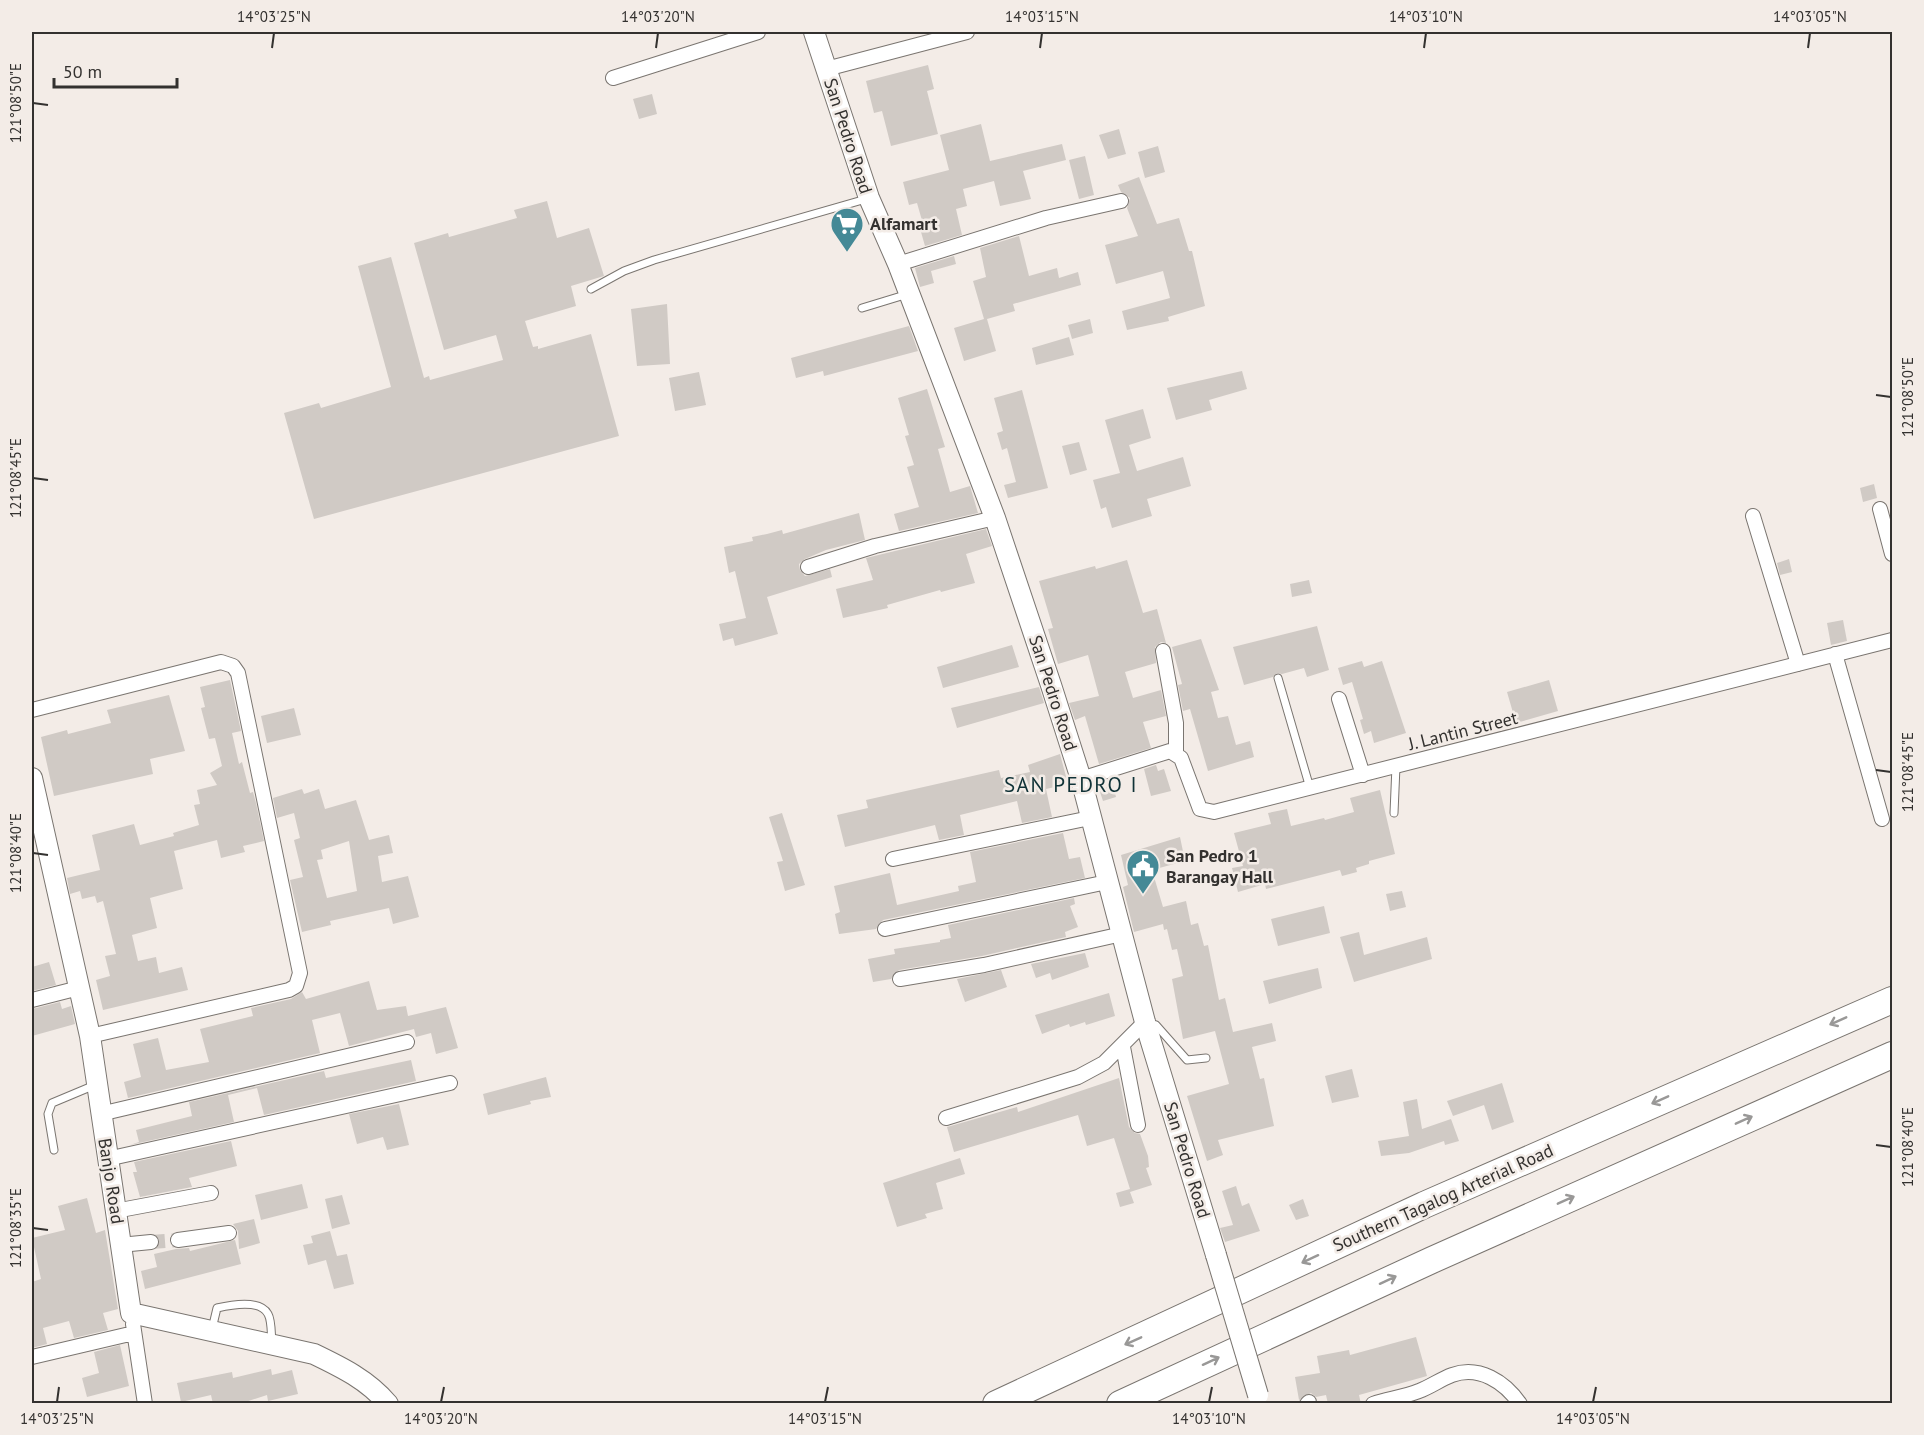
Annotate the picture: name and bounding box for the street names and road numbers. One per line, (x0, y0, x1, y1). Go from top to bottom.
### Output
street label: San Pedro Road (819, 75, 878, 196)
street label: San Pedro Road (1024, 632, 1083, 753)
street label: J. Lantin Street (1405, 706, 1520, 755)
street label: San Pedro Road (1159, 1099, 1216, 1221)
street label: Banjo Road (93, 1136, 130, 1226)
street label: Southern Tagalog Arterial Road (1329, 1138, 1557, 1257)

